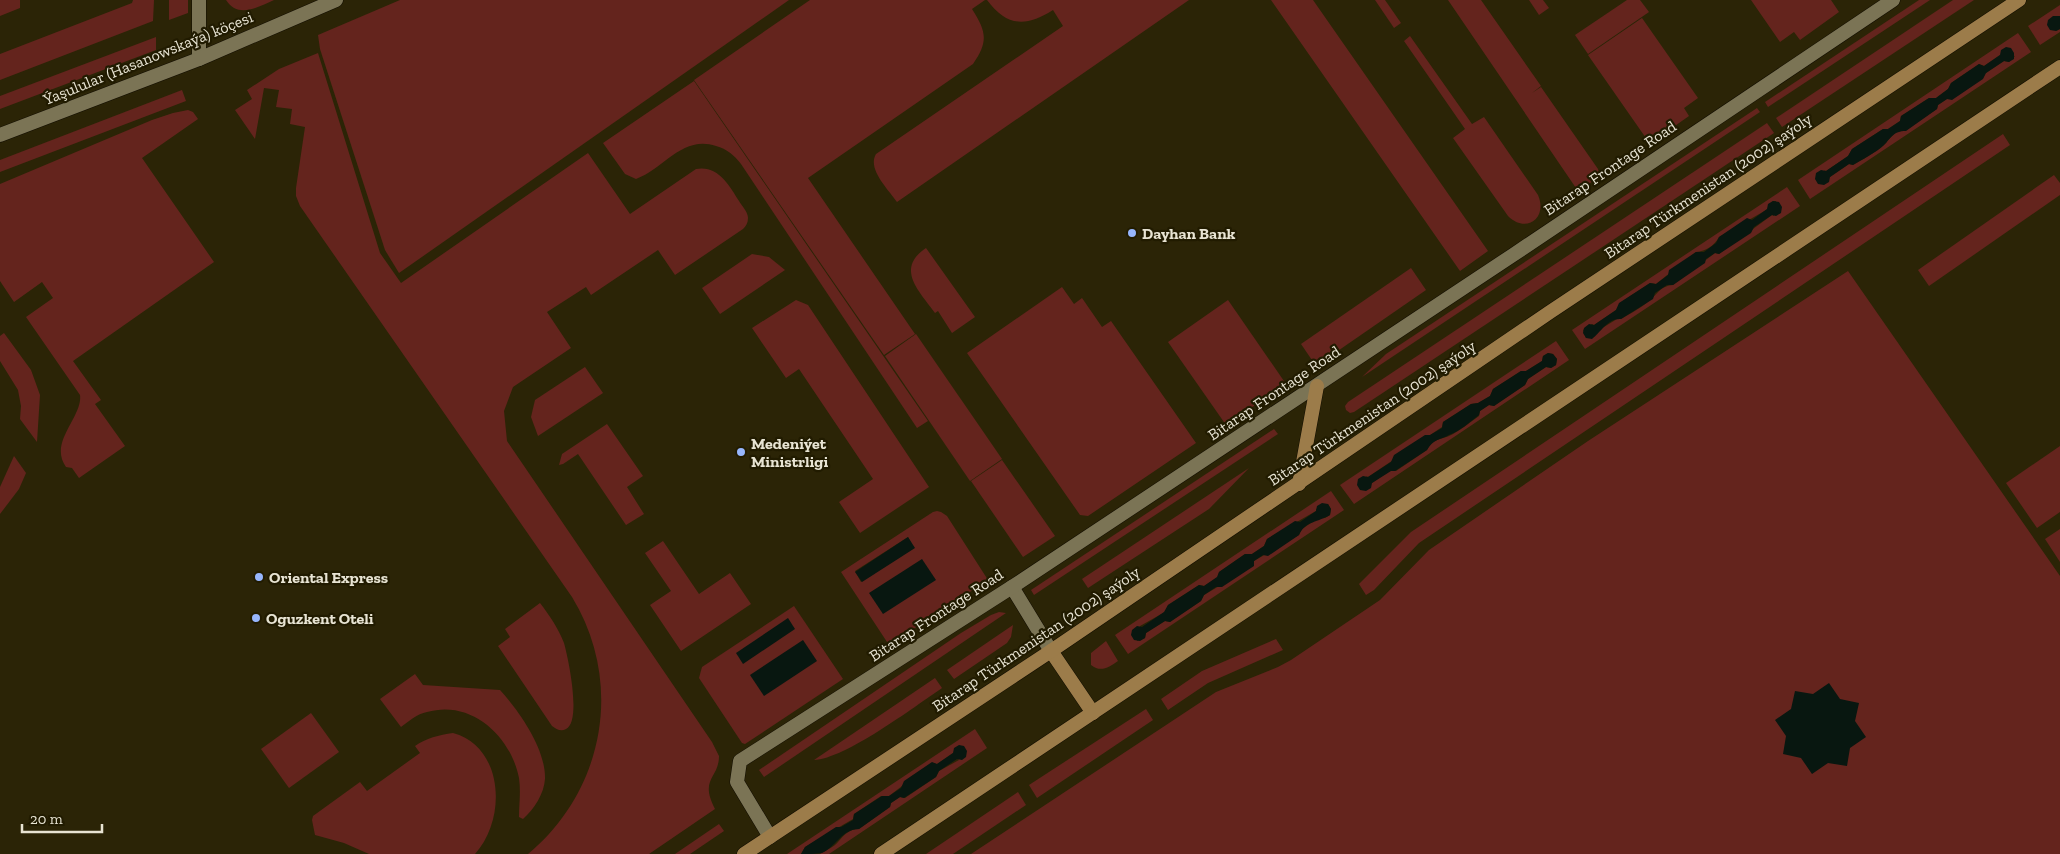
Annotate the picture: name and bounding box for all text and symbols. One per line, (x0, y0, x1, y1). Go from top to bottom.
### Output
street label: Ýaşulular (Hasanowskaýa) köçesi (39, 7, 256, 109)
street label: Bitarap Türkmenistan (2002) şaýoly (1601, 109, 1816, 263)
street label: Bitarap Frontage Road (1540, 116, 1680, 219)
place label: Dayhan Bank (1142, 224, 1236, 243)
marker: Dayhan Bank (1126, 227, 1138, 239)
street label: Bitarap Türkmenistan (2002) şaýoly (1265, 336, 1480, 490)
street label: Bitarap Frontage Road (1204, 341, 1344, 444)
place label: Medeniýet Ministrligi (751, 434, 828, 471)
marker: Medeniýet Ministrligi (735, 446, 747, 458)
street label: Bitarap Türkmenistan (2002) şaýoly (929, 562, 1144, 716)
street label: Bitarap Frontage Road (866, 565, 1007, 665)
place label: Oriental Express (269, 568, 388, 587)
marker: Oriental Express (253, 571, 265, 583)
place label: Oguzkent Oteli (266, 609, 374, 628)
marker: Oguzkent Oteli (250, 612, 262, 624)
scale bar (22, 802, 102, 834)
text: 20 m (30, 810, 63, 828)

